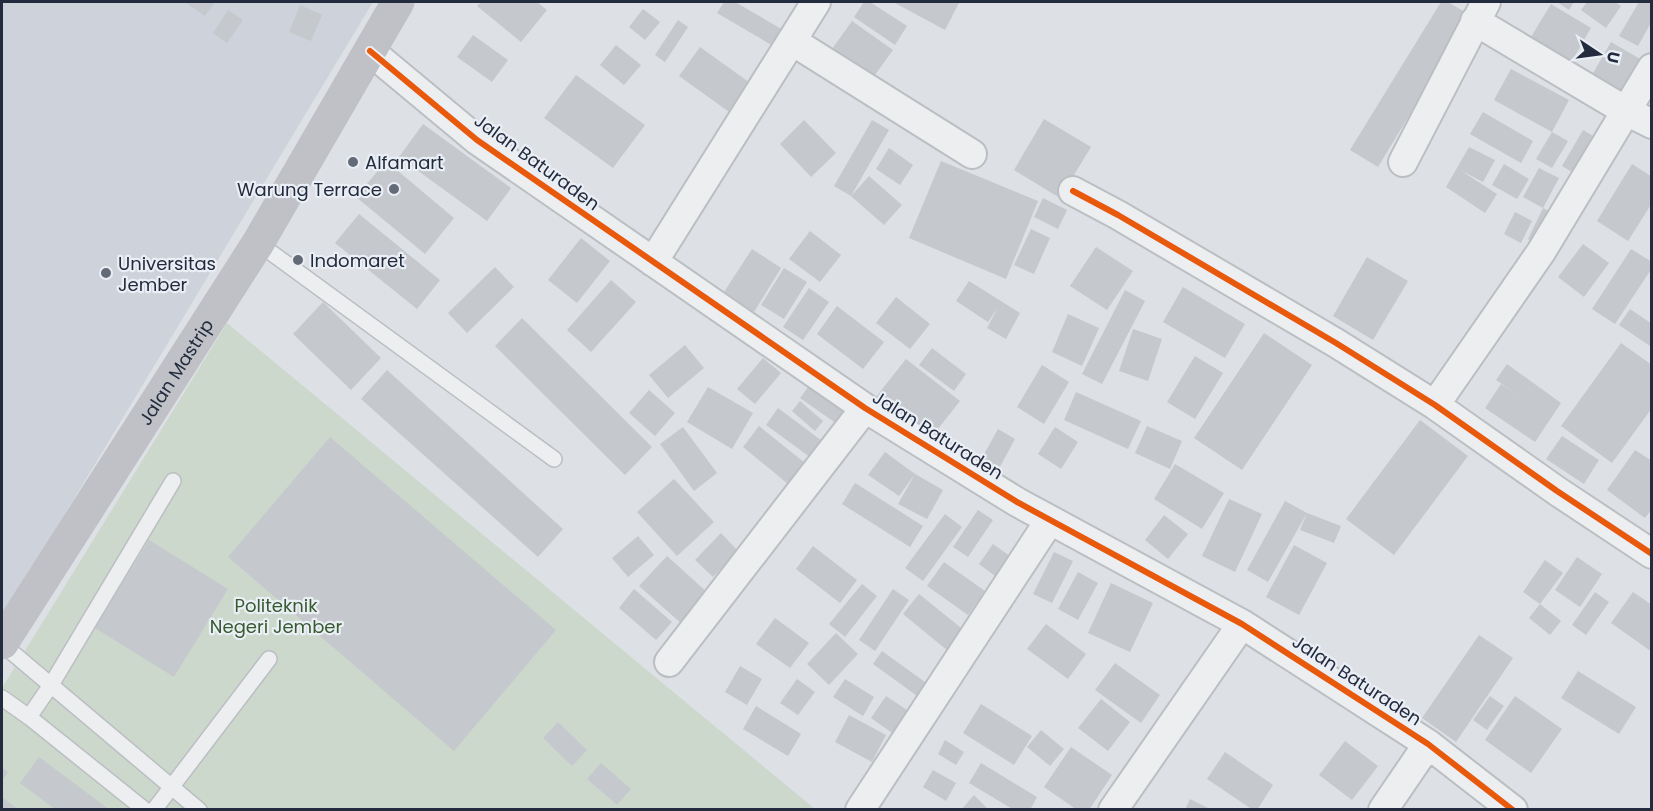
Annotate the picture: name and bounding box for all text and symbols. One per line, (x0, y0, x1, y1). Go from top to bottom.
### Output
north arrow (1569, 24, 1629, 84)
text: U (1601, 49, 1626, 65)
street label: Jalan Baturaden (469, 108, 605, 216)
place label: Alfamart (365, 150, 444, 175)
marker: Alfamart (346, 155, 360, 169)
place label: Warung Terrace (237, 177, 382, 202)
marker: Warung Terrace (387, 182, 401, 196)
place label: Indomaret (310, 248, 405, 273)
place label: Universitas Jember (118, 251, 216, 297)
marker: Indomaret (291, 253, 305, 267)
marker: Universitas Jember (99, 266, 113, 280)
street label: Jalan Mastrip (132, 314, 219, 430)
street label: Jalan Baturaden (868, 385, 1008, 485)
park label: Politeknik Negeri Jember (210, 593, 342, 639)
street label: Jalan Baturaden (1287, 629, 1427, 731)

